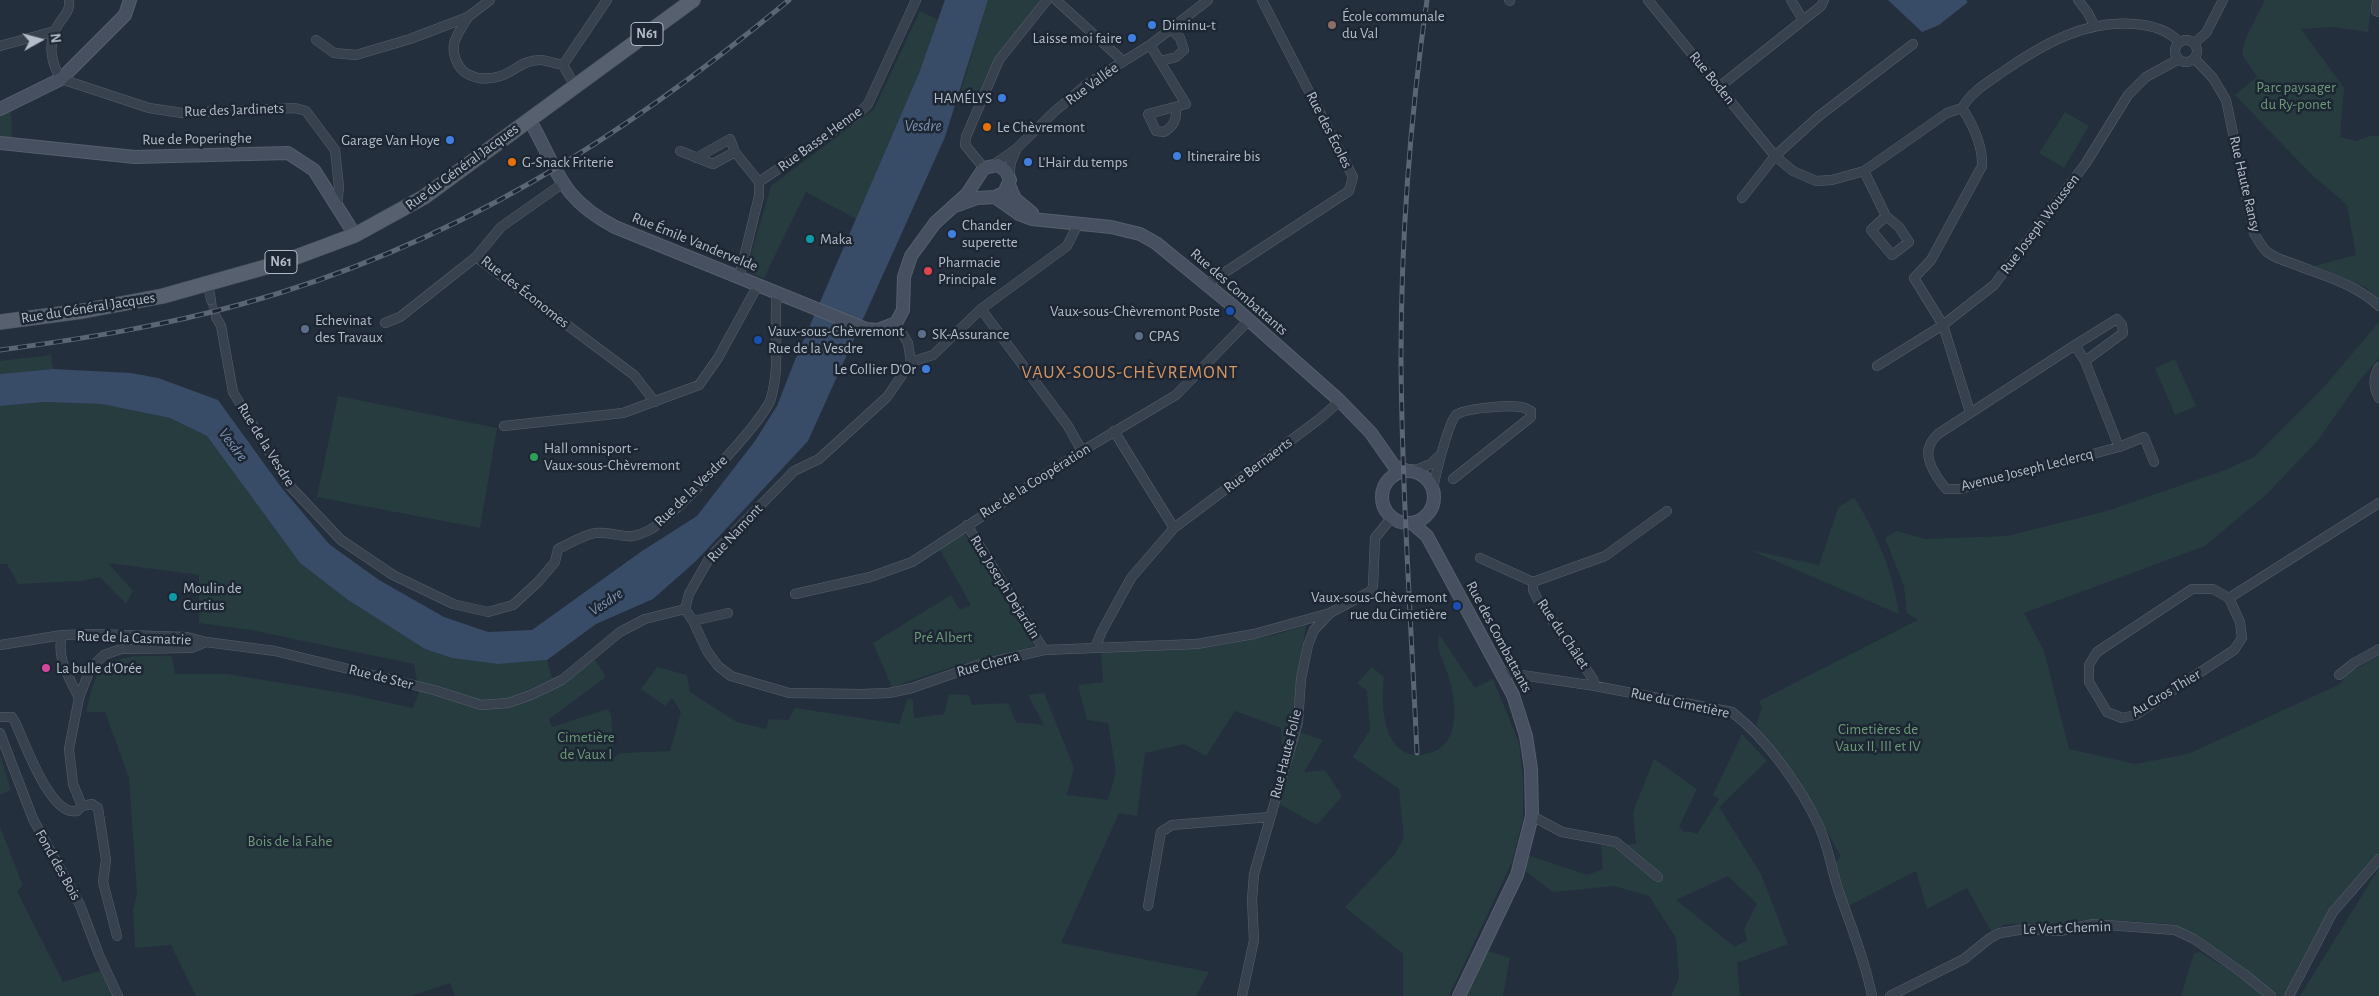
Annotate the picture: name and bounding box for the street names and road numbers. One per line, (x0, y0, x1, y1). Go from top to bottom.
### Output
road number: N61 (631, 22, 663, 46)
street label: Rue Boden (1685, 48, 1739, 108)
street label: Rue Vallée (1062, 59, 1122, 109)
street label: Rue des Écoles (1302, 89, 1356, 171)
street label: Rue des Jardinets (184, 99, 284, 121)
street label: Rue Basse Henne (774, 102, 866, 176)
street label: Rue du Général Jacques (402, 120, 522, 214)
street label: Rue de Poperinghe (142, 129, 252, 149)
street label: Rue Haute Ransy (2225, 134, 2265, 234)
street label: Rue Joseph Woussen (1997, 170, 2083, 278)
street label: Rue Émile Vandervelde (629, 209, 761, 275)
street label: Rue des Combattants (1186, 245, 1292, 339)
road number: N61 (265, 250, 297, 274)
street label: Rue des Économes (477, 252, 573, 332)
street label: Rue du Général Jacques (20, 288, 156, 328)
street label: Rue de la Vesdre (233, 400, 299, 490)
street label: Rue Bernaerts (1220, 433, 1296, 497)
street label: Rue de la Coopération (976, 440, 1094, 522)
street label: Avenue Joseph Leclercq (1959, 445, 2095, 495)
street label: Rue de la Vesdre (651, 451, 731, 531)
street label: Rue Namont (703, 500, 767, 566)
street label: Rue Joseph Dejardin (966, 532, 1044, 642)
street label: Rue des Combattants (1462, 578, 1536, 696)
street label: Rue du Châlet (1533, 595, 1593, 673)
street label: Rue de la Casmatrie (76, 627, 192, 649)
street label: Rue Cherra (955, 647, 1021, 681)
street label: Rue de Ster (347, 660, 415, 694)
street label: Au Gros Thier (2128, 665, 2204, 721)
street label: Rue du Cimetière (1629, 684, 1731, 722)
street label: Rue Haute Folie (1266, 708, 1306, 800)
street label: Fond des Bois (31, 826, 85, 904)
street label: Le Vert Chemin (2023, 917, 2111, 939)

